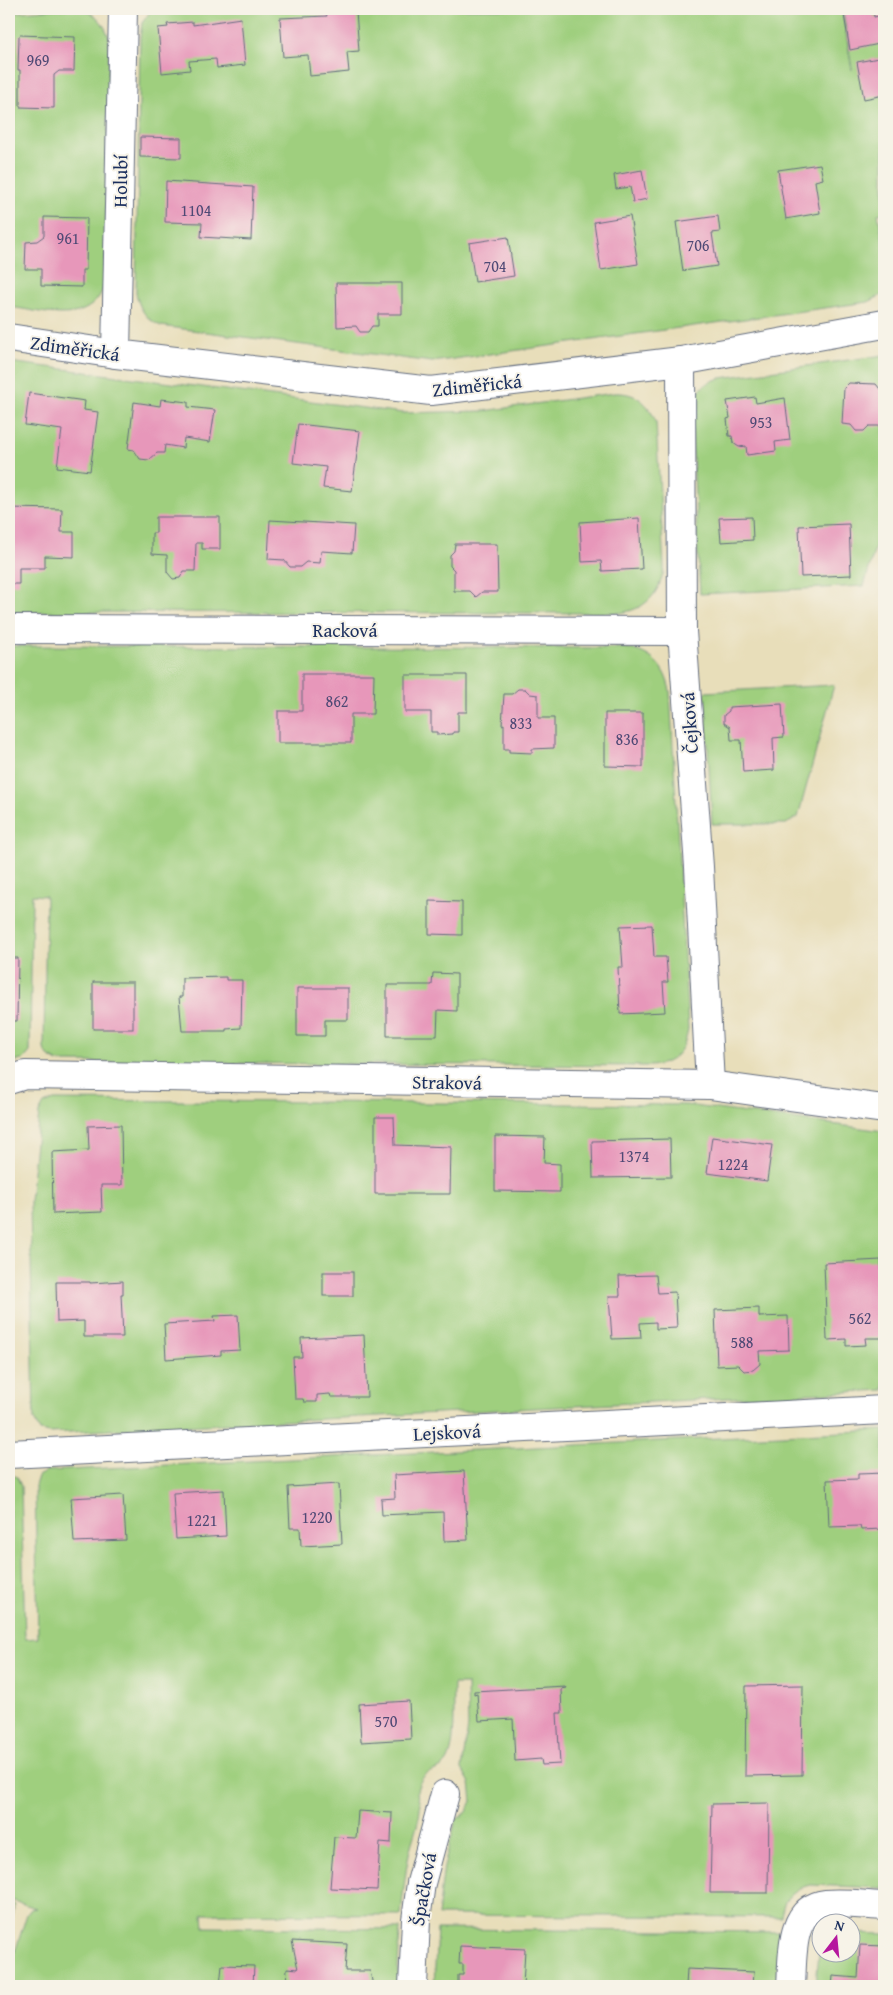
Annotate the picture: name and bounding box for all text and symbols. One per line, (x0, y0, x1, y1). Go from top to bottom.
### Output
house number: 969 (26, 48, 50, 72)
street label: Holubí (106, 154, 134, 208)
house number: 1104 (181, 198, 212, 222)
house number: 961 (56, 226, 80, 250)
house number: 706 (686, 233, 710, 257)
house number: 704 (483, 254, 507, 278)
street label: Zdiměřická (29, 328, 121, 368)
street label: Zdiměřická (431, 366, 523, 404)
house number: 953 (749, 410, 773, 434)
street label: Racková (312, 616, 378, 644)
house number: 862 (325, 689, 349, 713)
street label: Čejková (673, 691, 705, 755)
house number: 833 (509, 711, 533, 735)
house number: 836 (615, 727, 639, 751)
street label: Straková (412, 1067, 482, 1097)
house number: 1374 (619, 1144, 650, 1168)
house number: 1224 (718, 1152, 749, 1176)
house number: 562 (848, 1306, 872, 1330)
house number: 588 (730, 1330, 754, 1354)
street label: Lejsková (412, 1416, 482, 1448)
house number: 1220 (302, 1505, 333, 1529)
house number: 1221 (187, 1508, 217, 1532)
house number: 570 (374, 1709, 398, 1733)
street label: Špačková (403, 1850, 443, 1928)
north arrow (810, 1912, 860, 1962)
text: N (832, 1915, 847, 1937)

